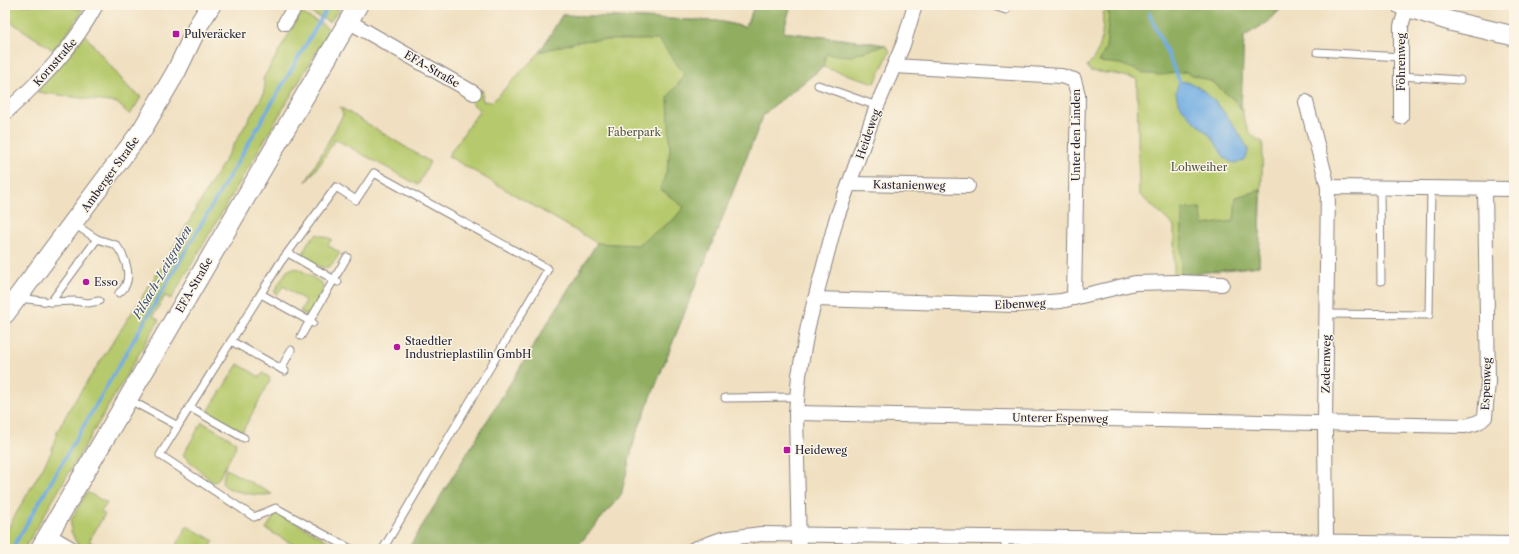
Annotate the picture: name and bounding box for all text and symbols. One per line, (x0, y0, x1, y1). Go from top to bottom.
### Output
place label: Pulveräcker (184, 27, 246, 41)
marker: Pulveräcker (171, 29, 181, 39)
street label: Föhrenweg (1394, 33, 1408, 91)
street label: Kornstraße (30, 35, 80, 89)
street label: EFA-Straße (402, 47, 462, 91)
street label: Unter den Linden (1069, 89, 1083, 181)
street label: Heideweg (853, 107, 883, 161)
park label: Faberpark (607, 125, 661, 139)
street label: Amberger Straße (77, 134, 142, 215)
park label: Lohweiher (1171, 160, 1228, 174)
street label: Kastanienweg (873, 177, 946, 193)
water label: Pilsach-Leitgraben (129, 223, 195, 322)
street label: EFA-Straße (172, 255, 216, 315)
place label: Esso (94, 275, 118, 289)
marker: Esso (81, 277, 91, 287)
street label: Eibenweg (994, 296, 1046, 312)
place label: Staedtler Industrieplastilin GmbH (405, 334, 531, 361)
street label: Zedernweg (1318, 334, 1334, 393)
marker: Staedtler Industrieplastilin GmbH (392, 342, 402, 352)
street label: Espenweg (1478, 357, 1494, 411)
street label: Unterer Espenweg (1012, 410, 1108, 426)
place label: Heideweg (795, 443, 847, 457)
marker: Heideweg (782, 445, 792, 455)

